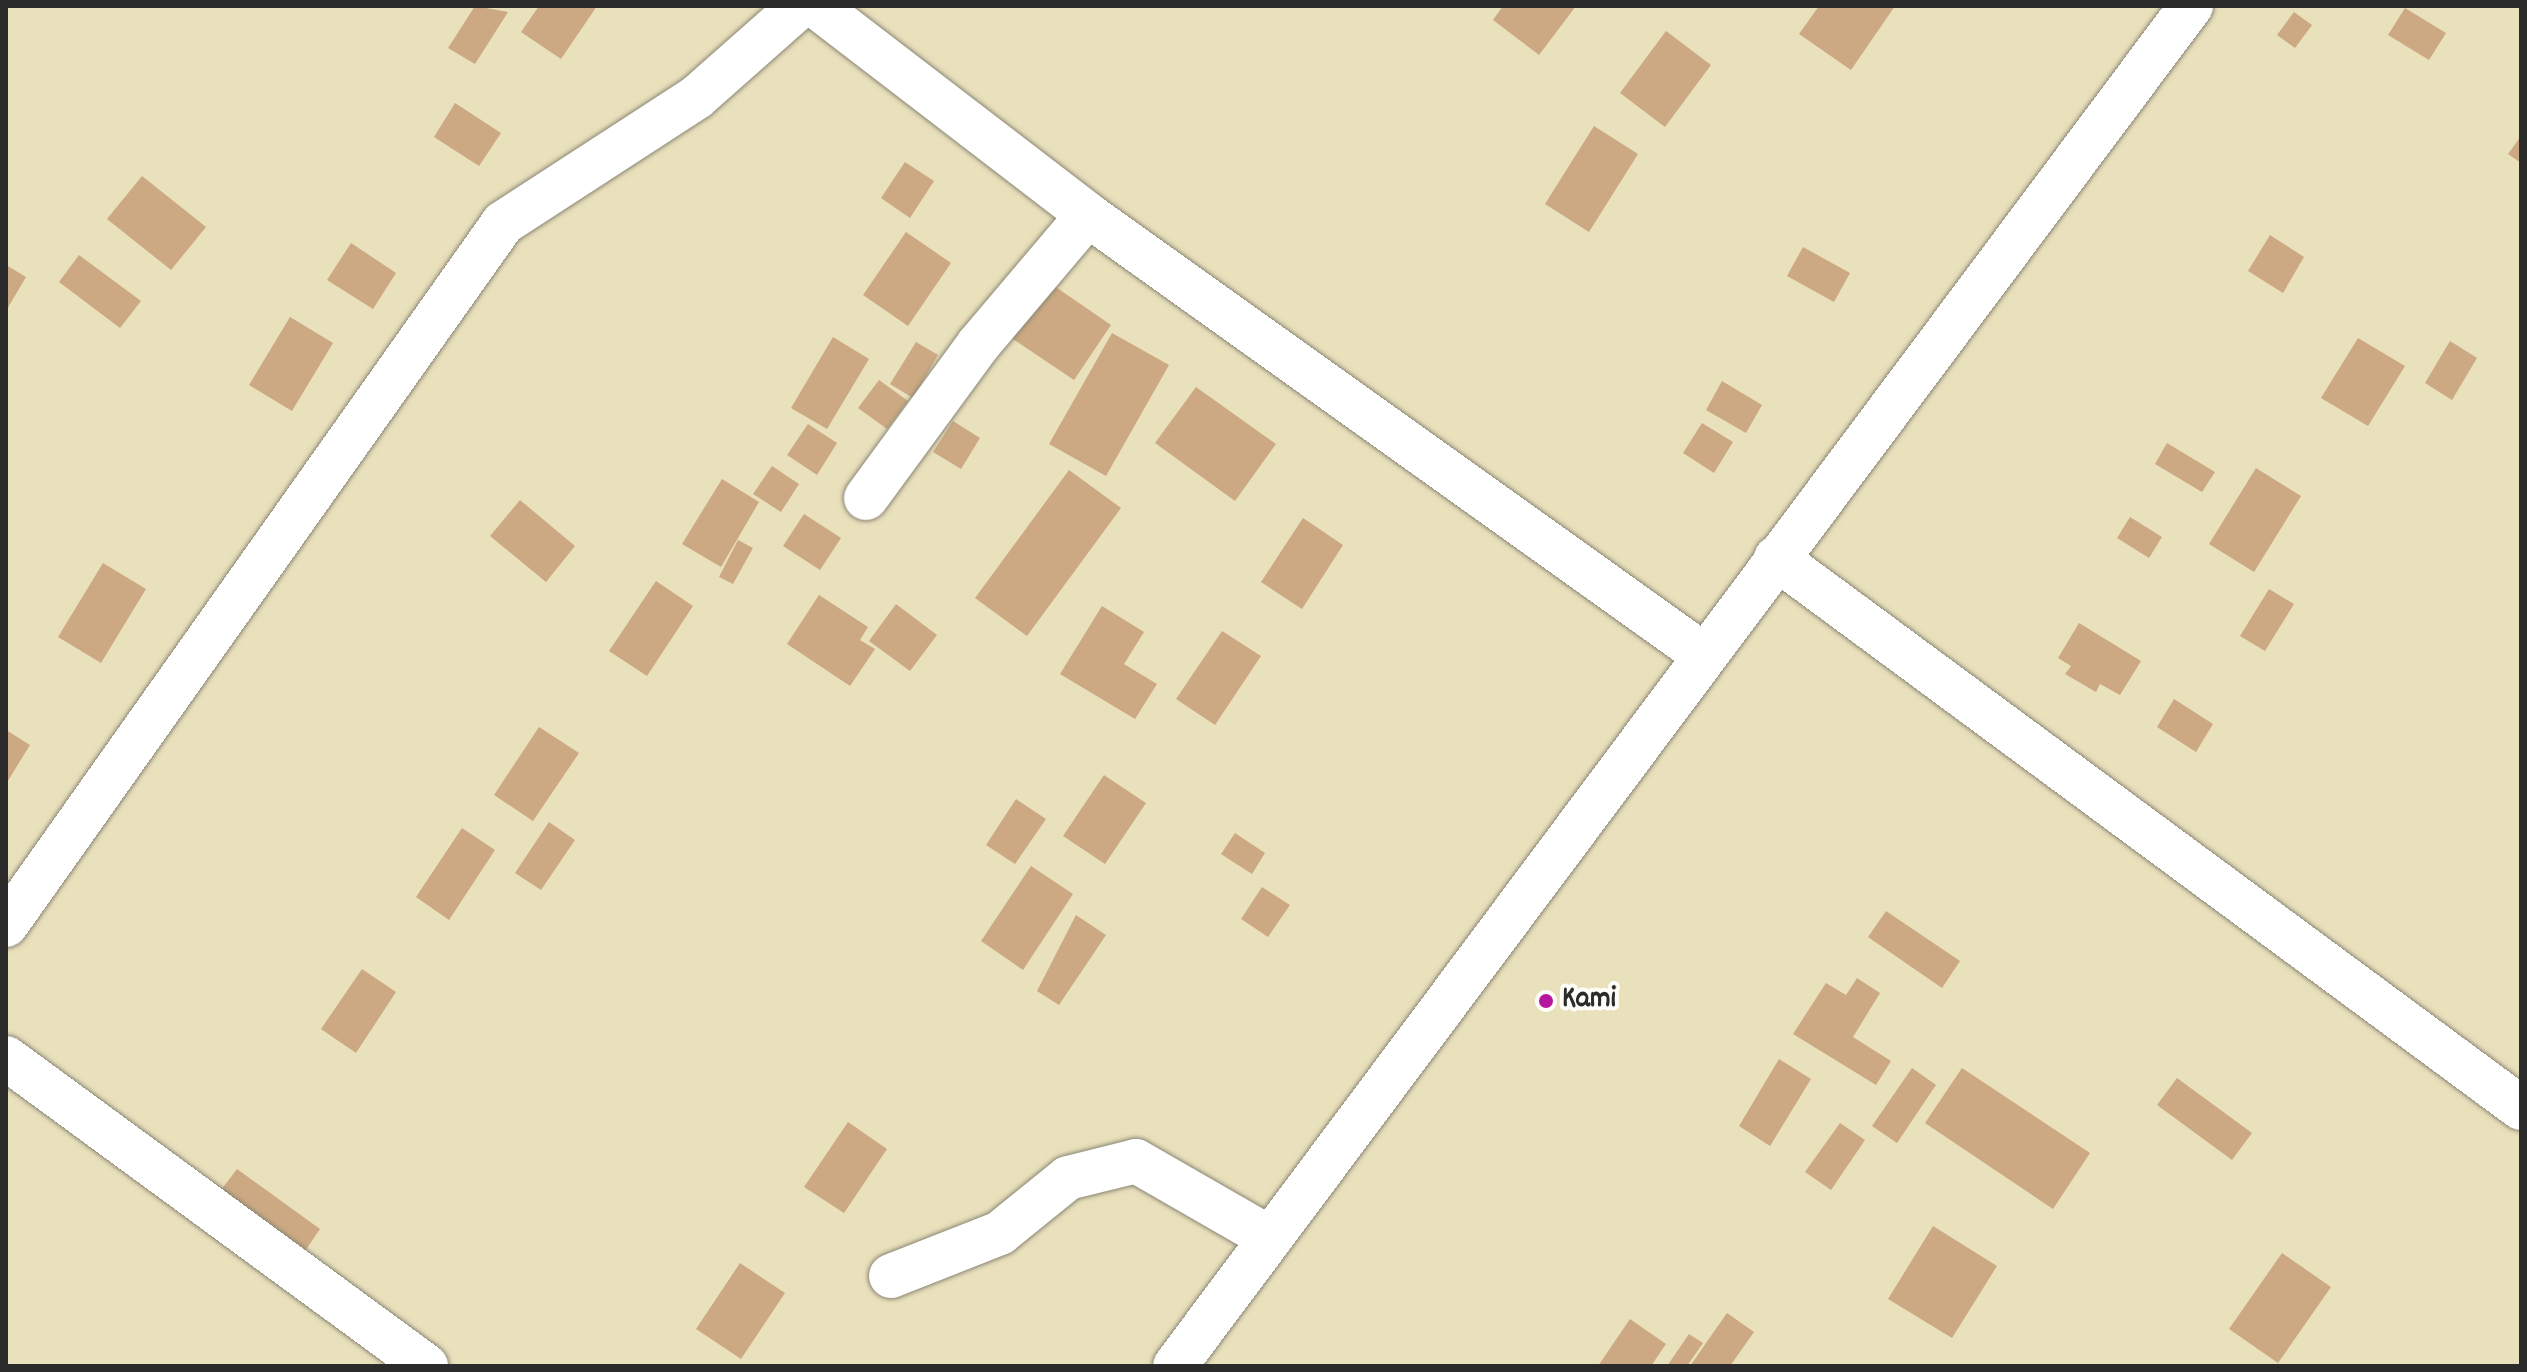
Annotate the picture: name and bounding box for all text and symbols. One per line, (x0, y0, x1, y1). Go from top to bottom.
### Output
place label: Kami (1562, 983, 1616, 1019)
marker: Kami (1537, 992, 1555, 1010)

